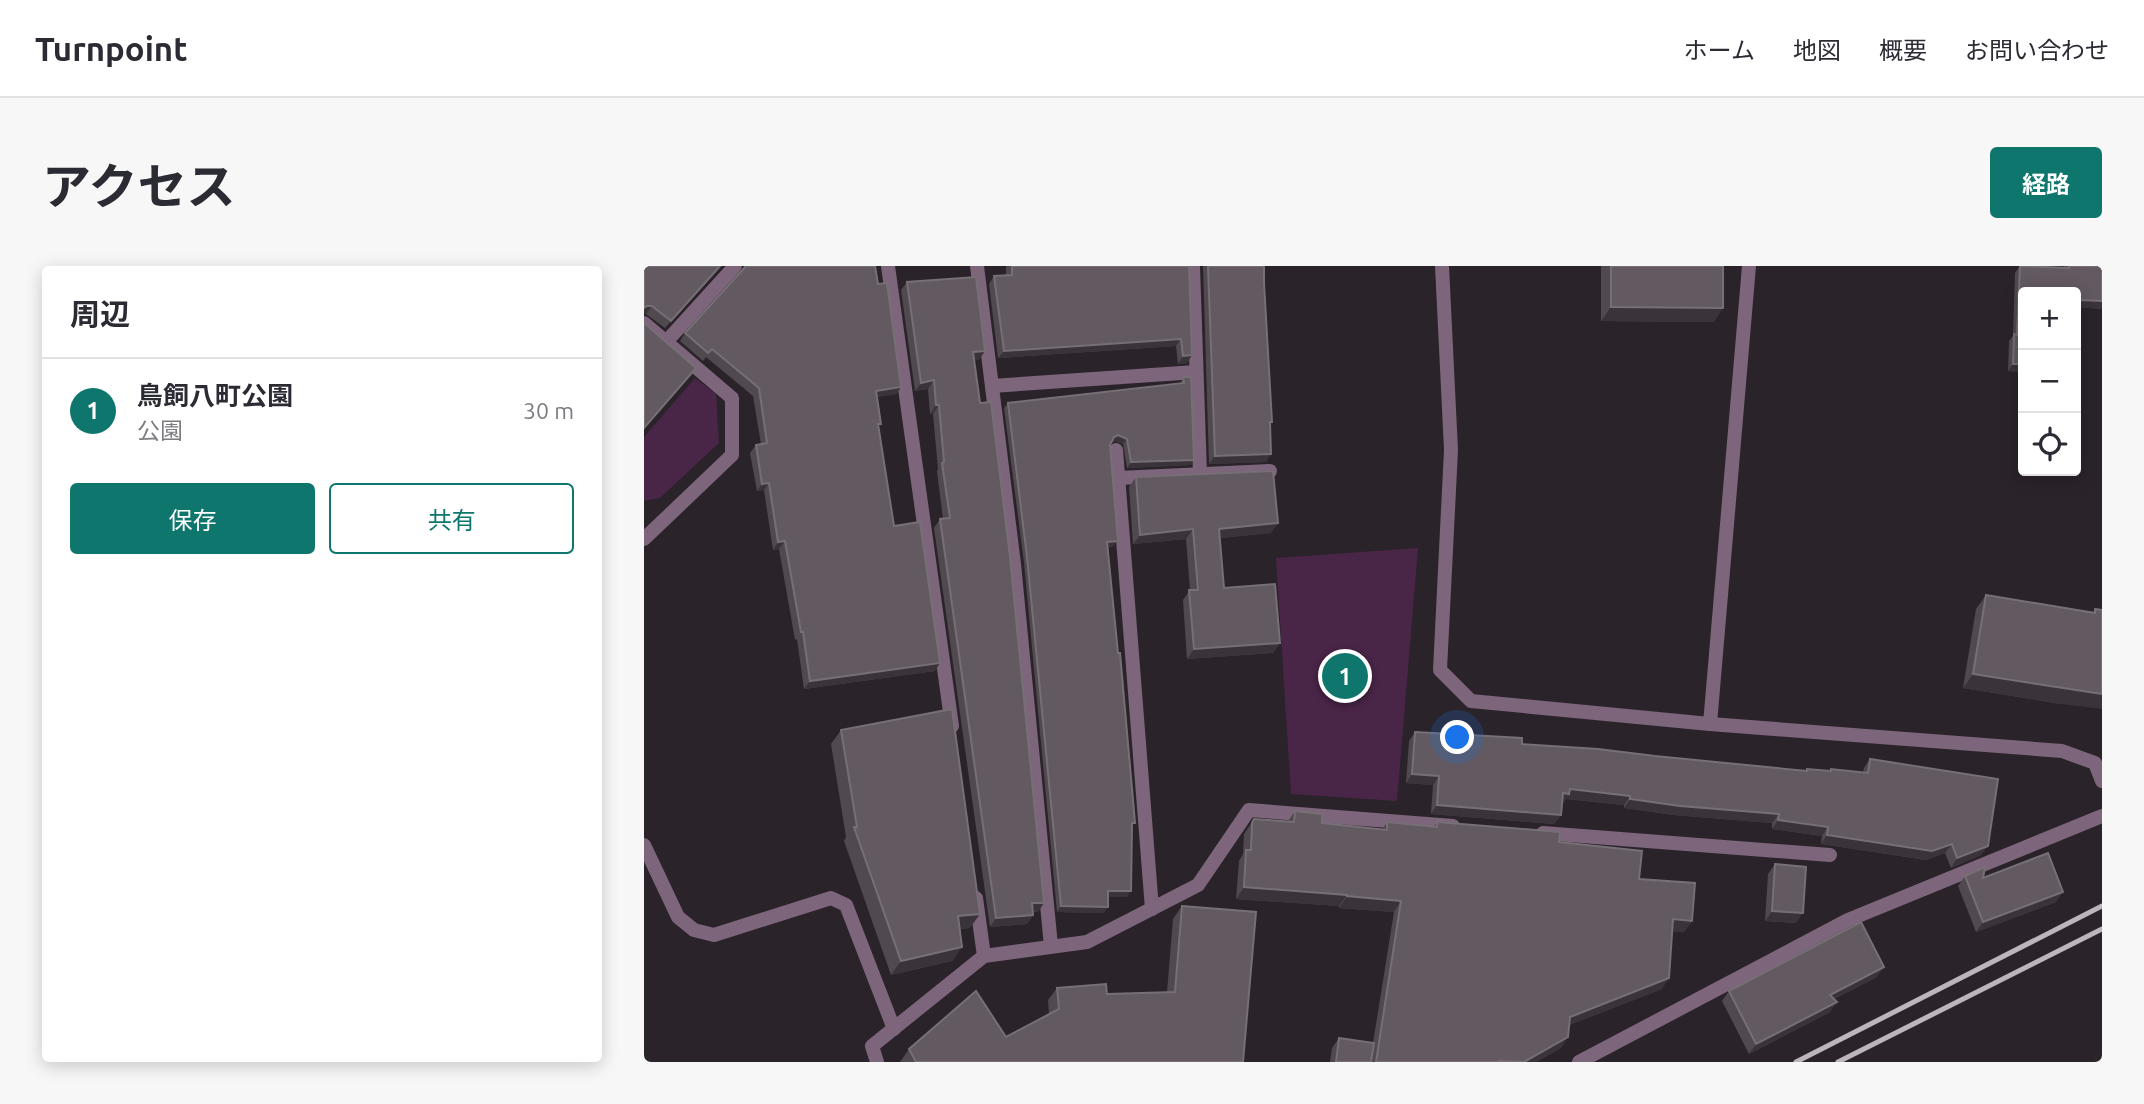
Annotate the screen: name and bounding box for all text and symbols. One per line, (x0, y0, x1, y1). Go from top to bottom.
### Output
text: Turnpoint (35, 30, 187, 67)
text: ホーム (1684, 37, 1755, 64)
text: 地図 (1793, 37, 1841, 64)
text: 概要 (1879, 37, 1927, 64)
text: お問い合わせ (1965, 37, 2109, 64)
button: 経路 (1990, 147, 2102, 218)
text: アクセス (42, 158, 236, 213)
map controls (2018, 287, 2081, 476)
button: + (2018, 287, 2081, 350)
text: 周辺 (70, 297, 130, 331)
button: − (2018, 350, 2081, 413)
text: 鳥飼八町公園 (137, 381, 293, 410)
text: 1 (87, 398, 99, 423)
text: 30 m (523, 398, 574, 423)
button: locate (2018, 413, 2081, 476)
text: 公園 (137, 418, 183, 443)
button: 保存 (70, 483, 315, 554)
button: 共有 (329, 483, 574, 554)
pin: 1 (1322, 650, 1368, 702)
your location (1440, 720, 1474, 754)

